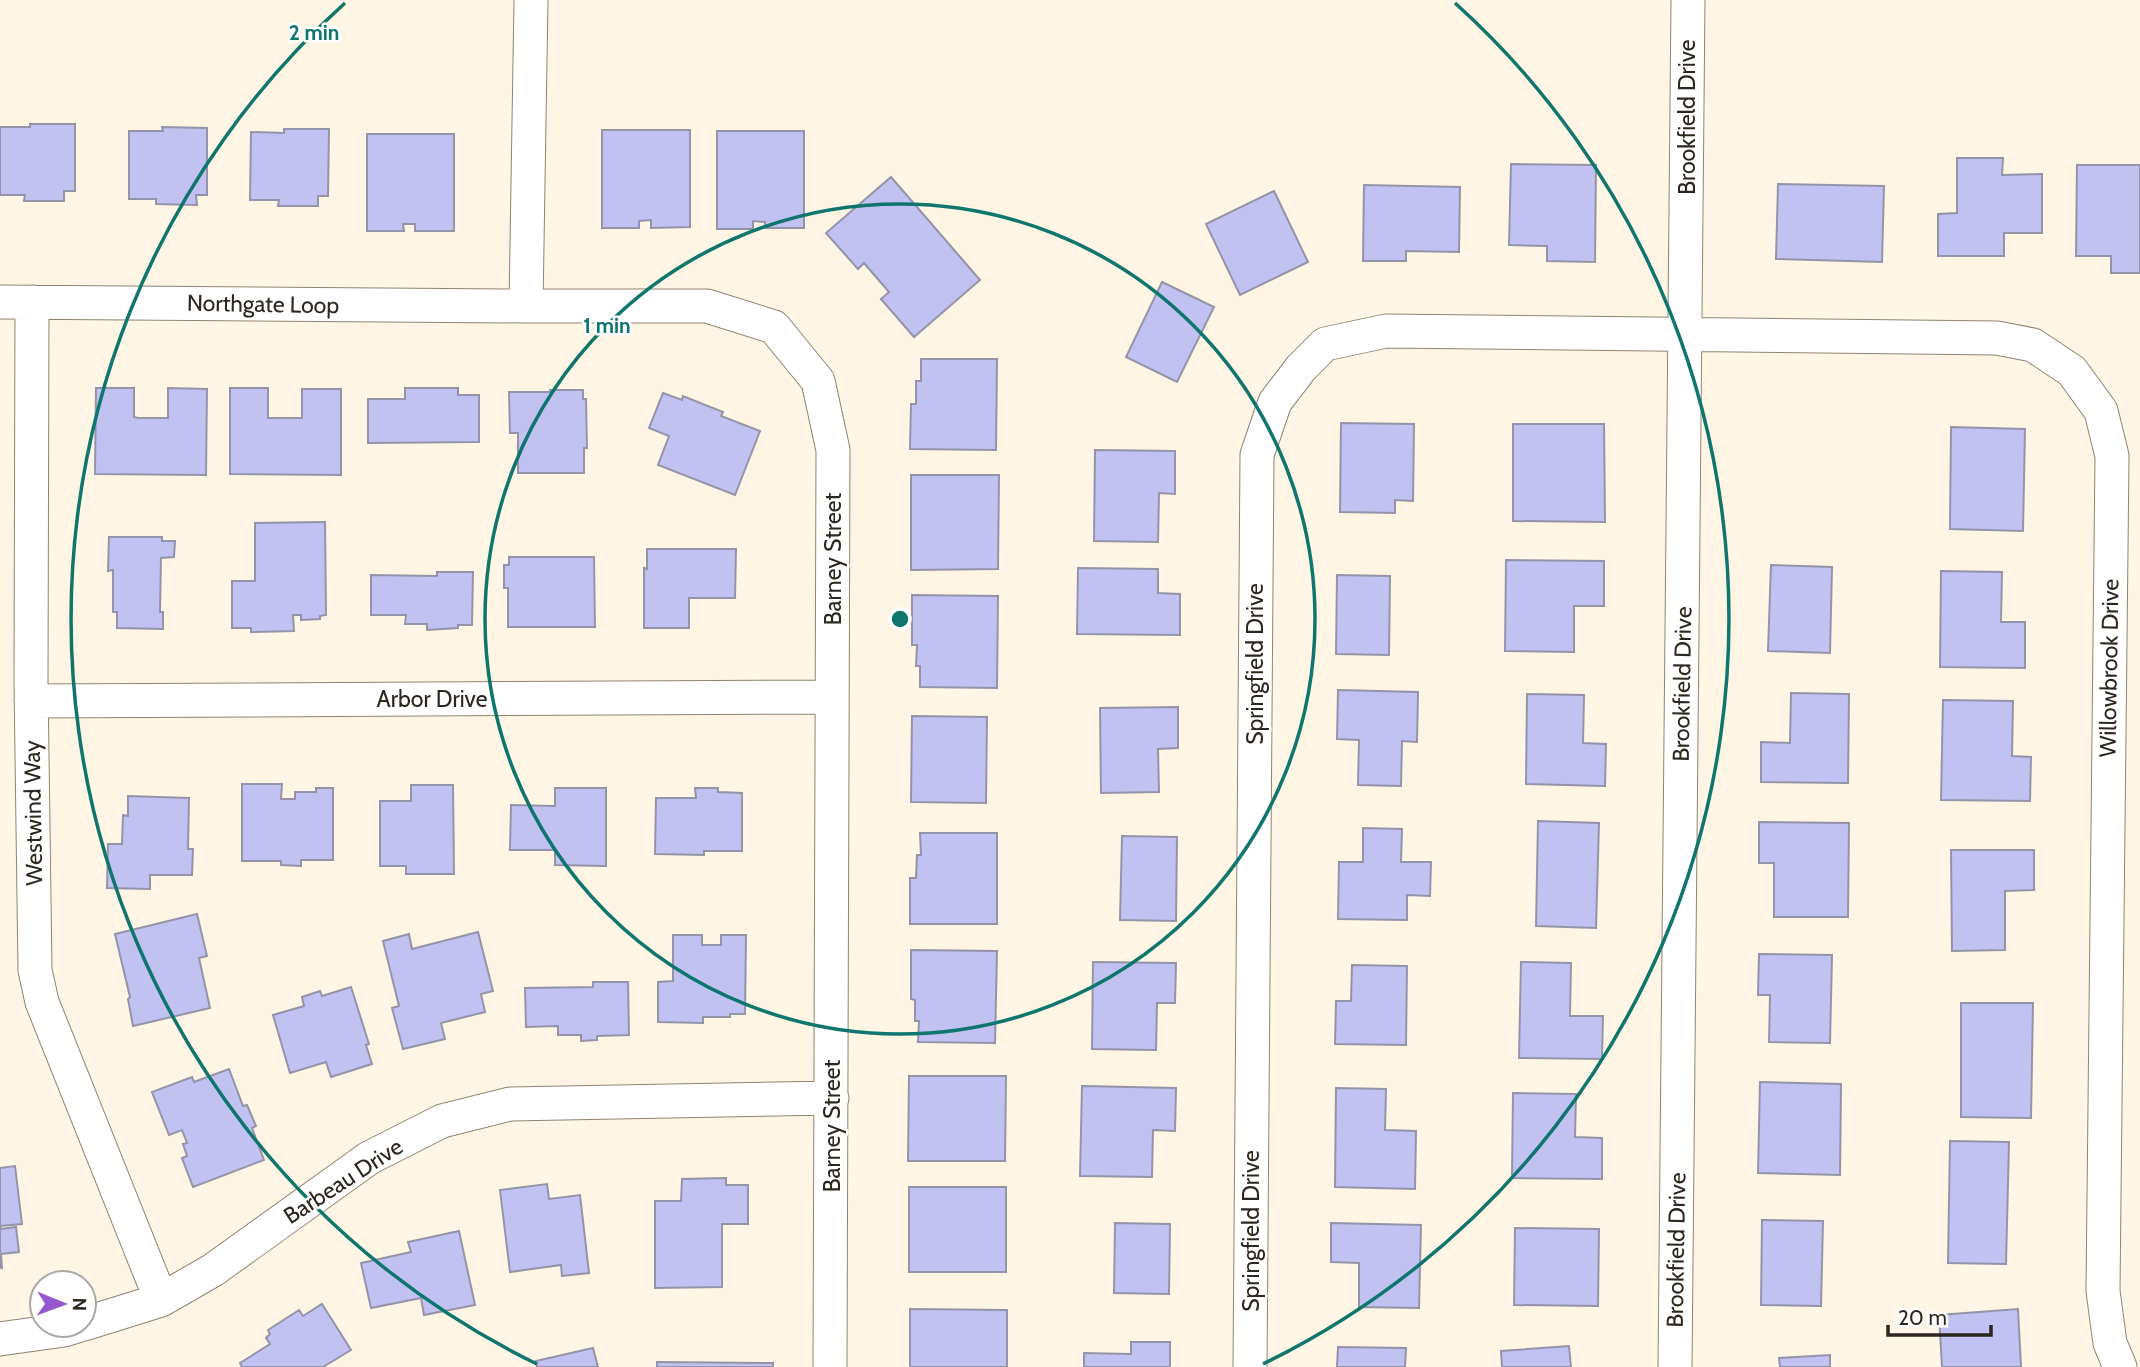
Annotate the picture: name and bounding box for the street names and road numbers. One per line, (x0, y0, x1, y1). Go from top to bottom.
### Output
street label: Brookfield Drive (1673, 39, 1701, 195)
street label: Northgate Loop (187, 289, 340, 319)
street label: Barney Street (819, 493, 847, 625)
street label: Willowbrook Drive (2093, 578, 2125, 758)
street label: Springfield Drive (1241, 583, 1269, 745)
street label: Brookfield Drive (1667, 606, 1697, 762)
street label: Arbor Drive (377, 685, 488, 713)
street label: Westwind Way (18, 740, 48, 886)
street label: Barney Street (818, 1060, 846, 1192)
street label: Barbeau Drive (278, 1132, 408, 1230)
street label: Springfield Drive (1237, 1150, 1265, 1312)
street label: Brookfield Drive (1661, 1172, 1691, 1328)

